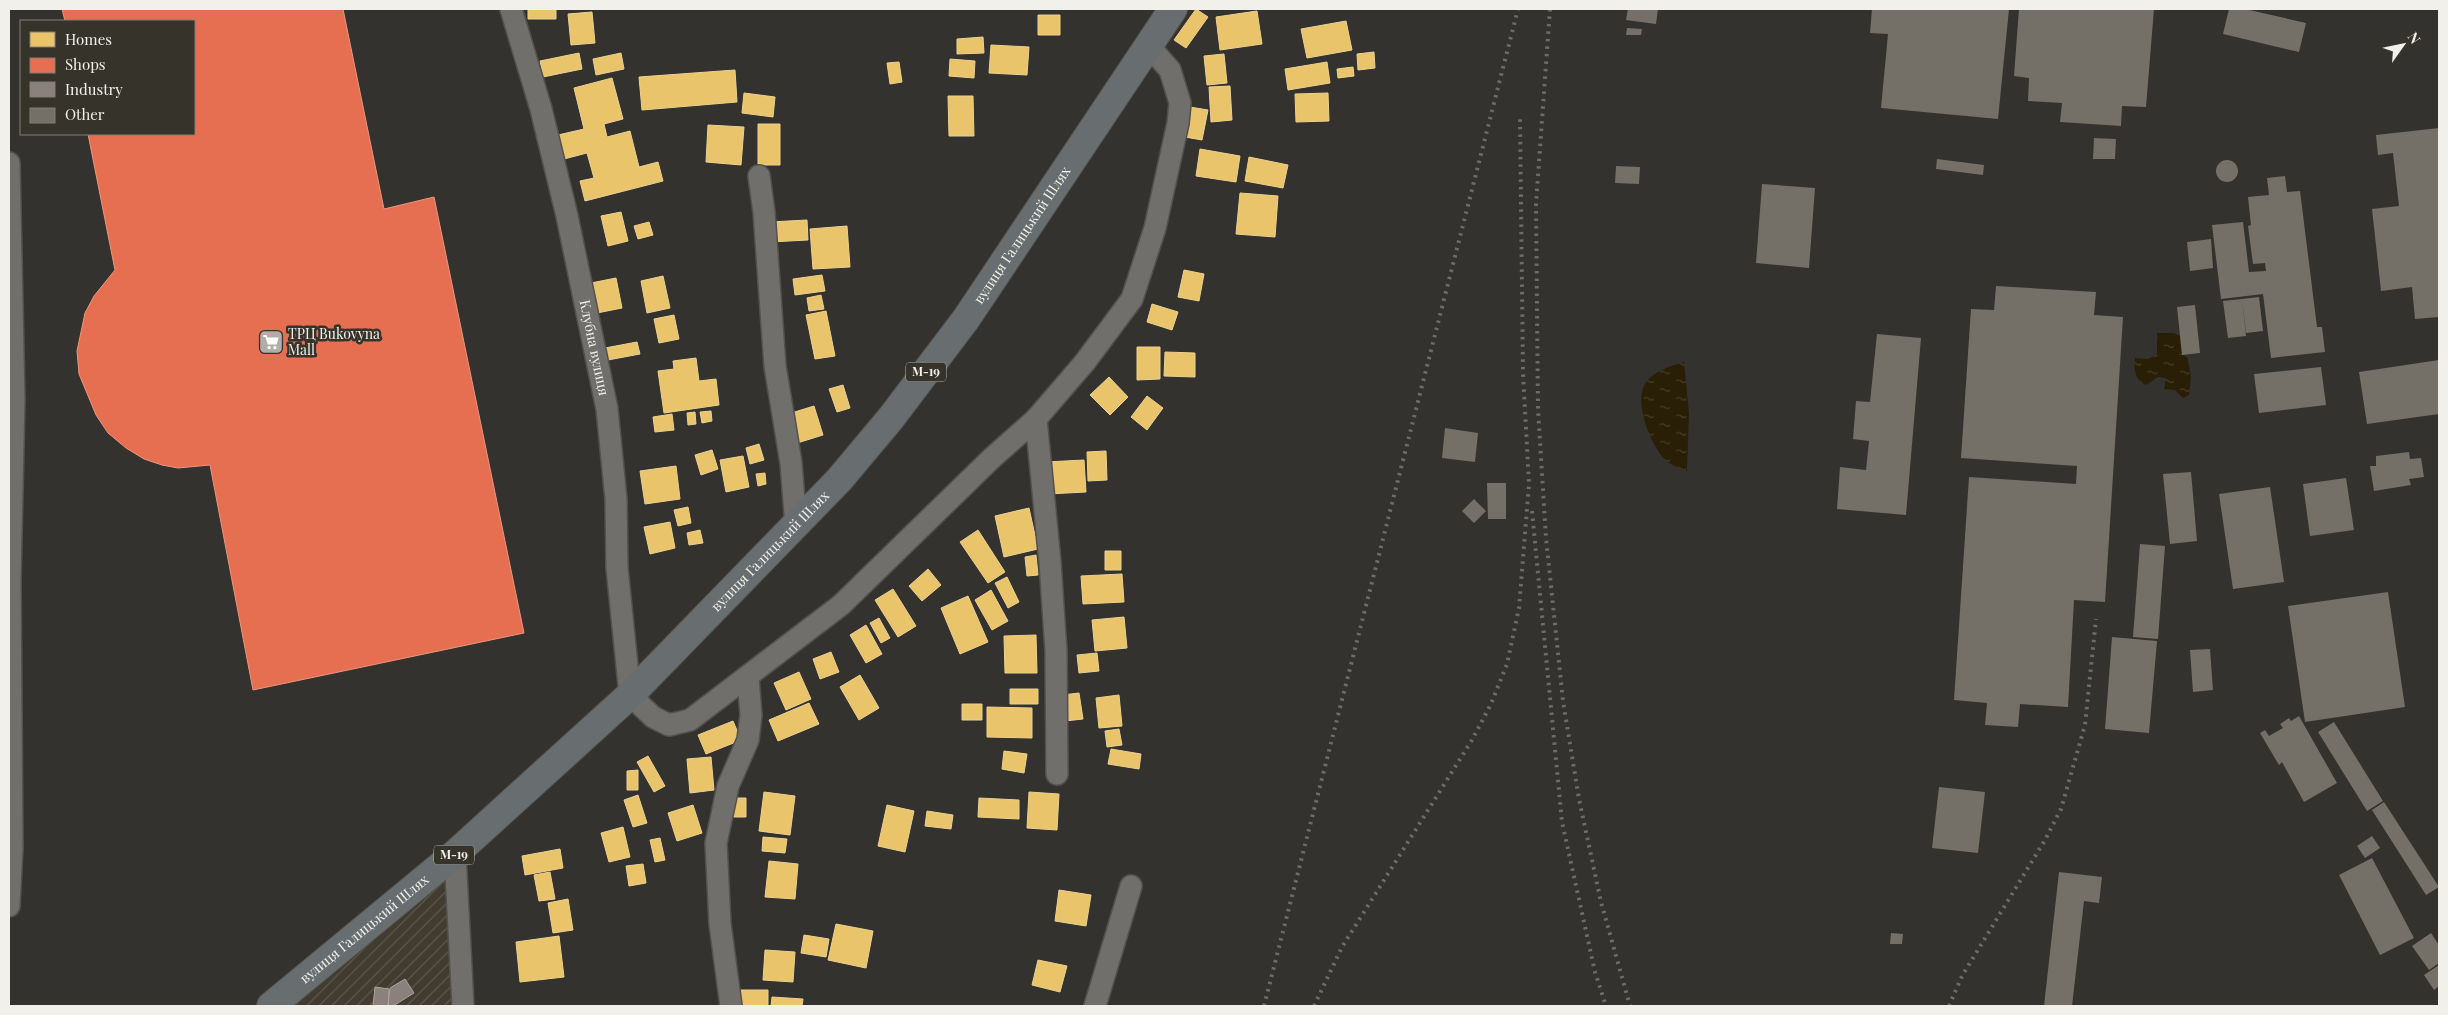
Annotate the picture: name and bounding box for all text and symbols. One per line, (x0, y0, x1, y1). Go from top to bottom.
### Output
legend (20, 20, 195, 135)
north arrow (2378, 20, 2428, 70)
text: N (2404, 28, 2425, 47)
text: Homes (65, 29, 112, 49)
text: Shops (65, 54, 106, 74)
text: Industry (65, 79, 123, 99)
text: Other (65, 104, 105, 124)
street label: вулиця Галицький Шлях (969, 162, 1075, 307)
street label: Клубна вулиця (576, 298, 614, 398)
place label: ТРЦ Bukovyna Mall (288, 324, 380, 359)
supermarket icon: ТРЦ Bukovyna Mall (258, 329, 284, 355)
road number: М-19 (906, 362, 946, 382)
street label: вулиця Галицький Шлях (706, 485, 833, 615)
road number: М-19 (434, 846, 474, 864)
street label: вулиця Галицький Шлях (296, 869, 433, 987)

